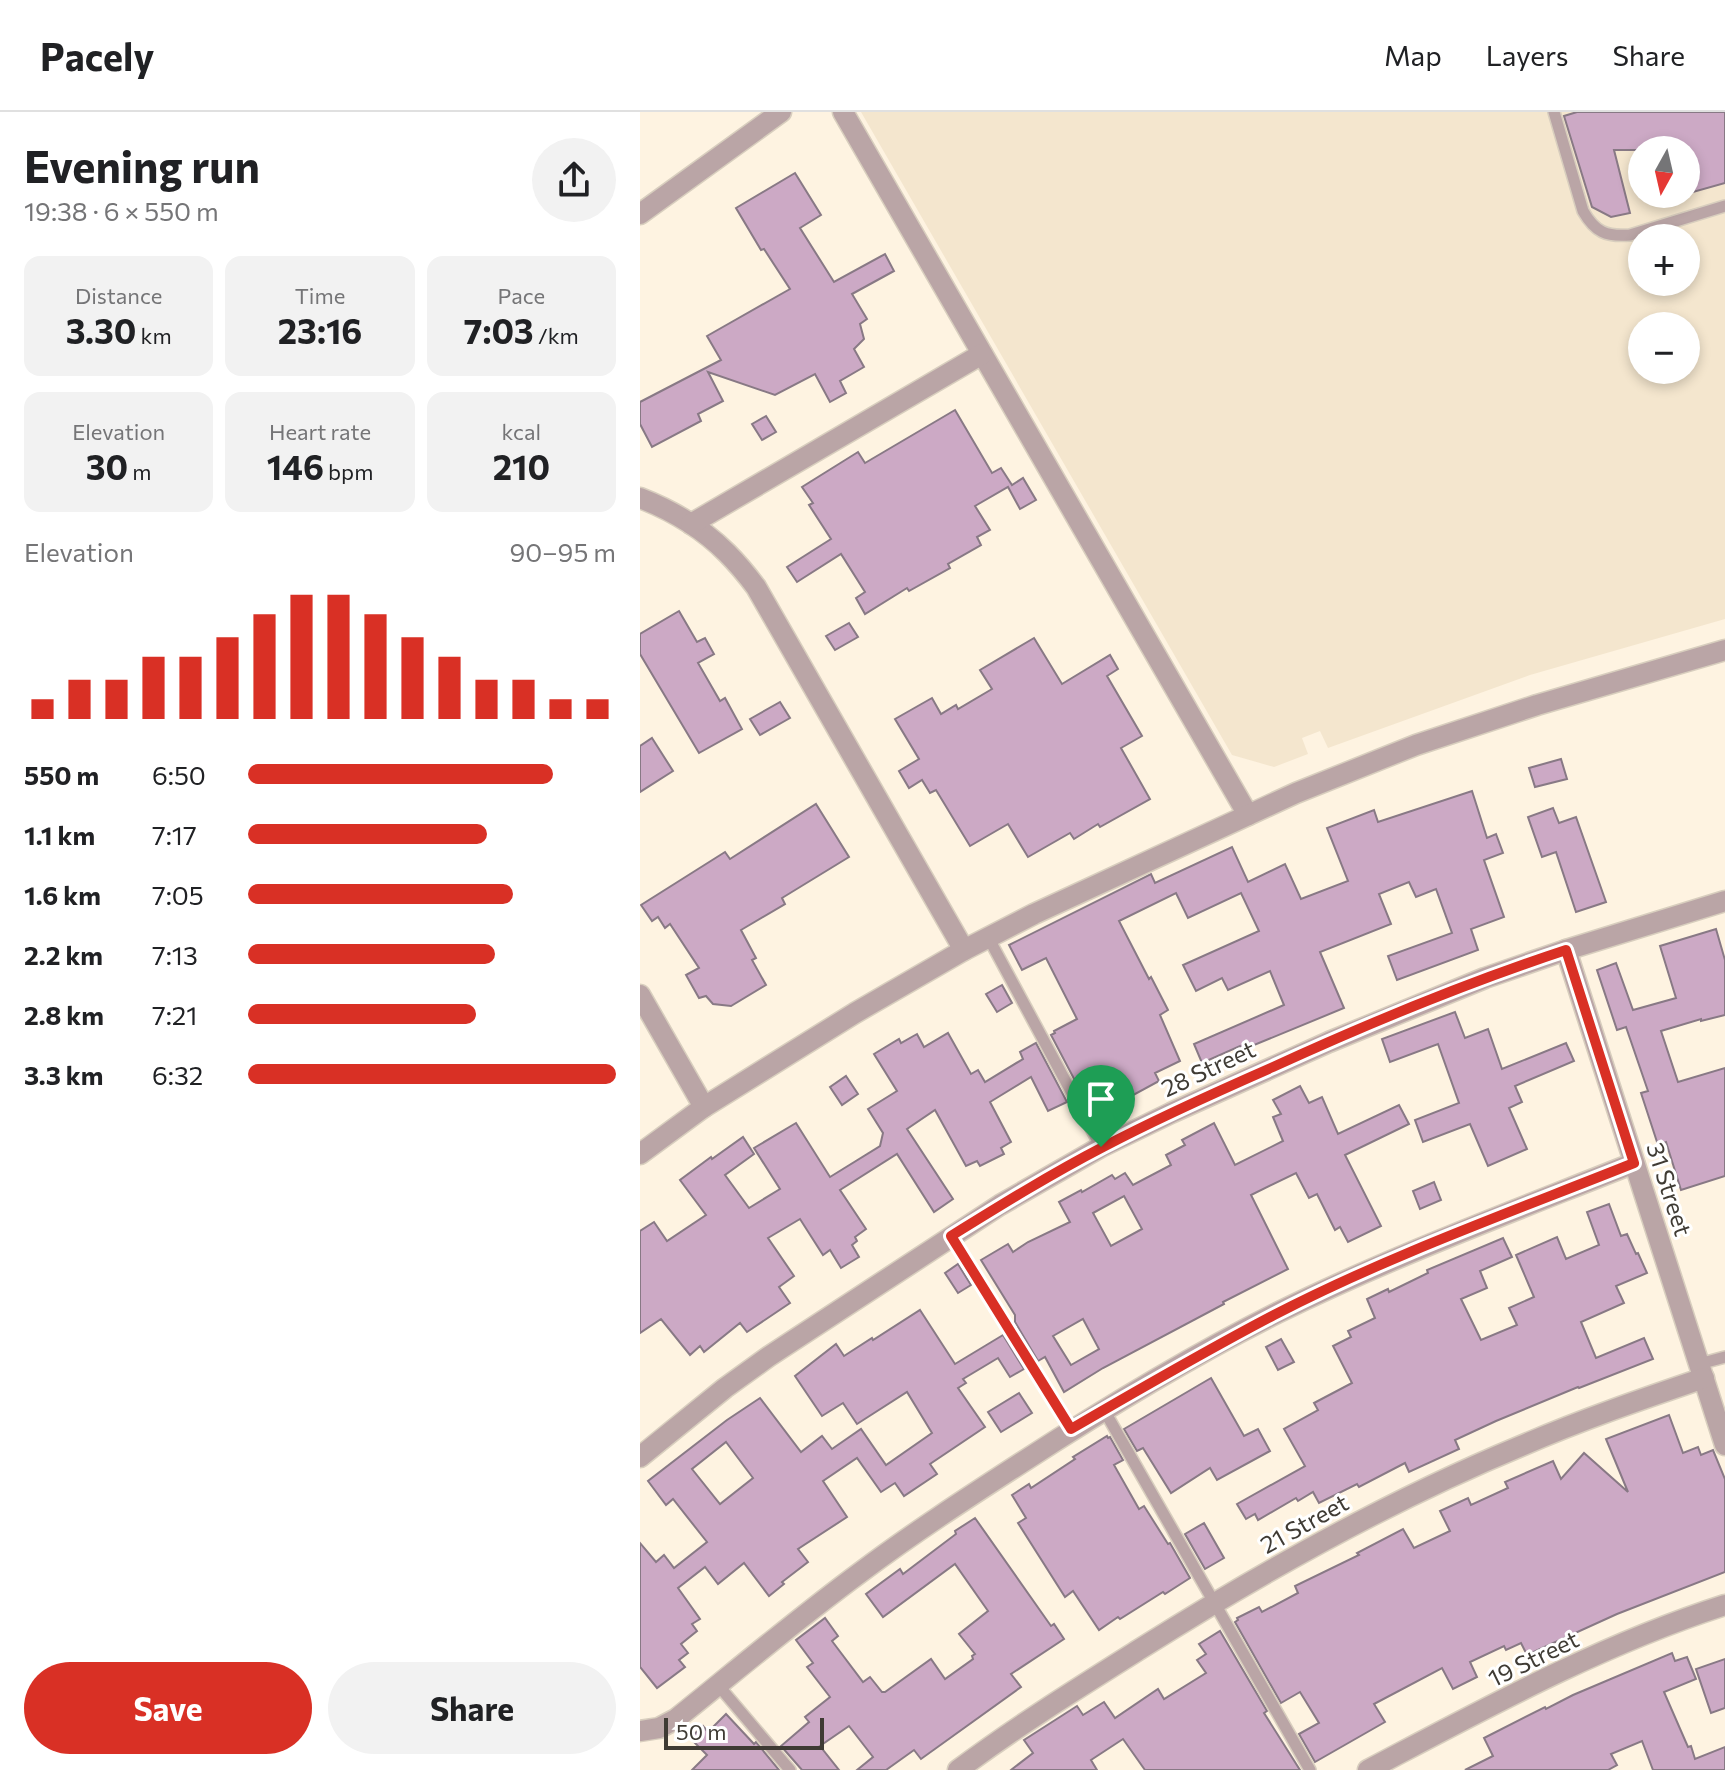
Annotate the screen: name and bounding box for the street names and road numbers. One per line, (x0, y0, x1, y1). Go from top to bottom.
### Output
street label: 28 Street (1156, 1034, 1260, 1102)
street label: 31 Street (1641, 1139, 1699, 1239)
street label: 21 Street (1255, 1487, 1353, 1559)
street label: 19 Street (1483, 1624, 1583, 1692)

